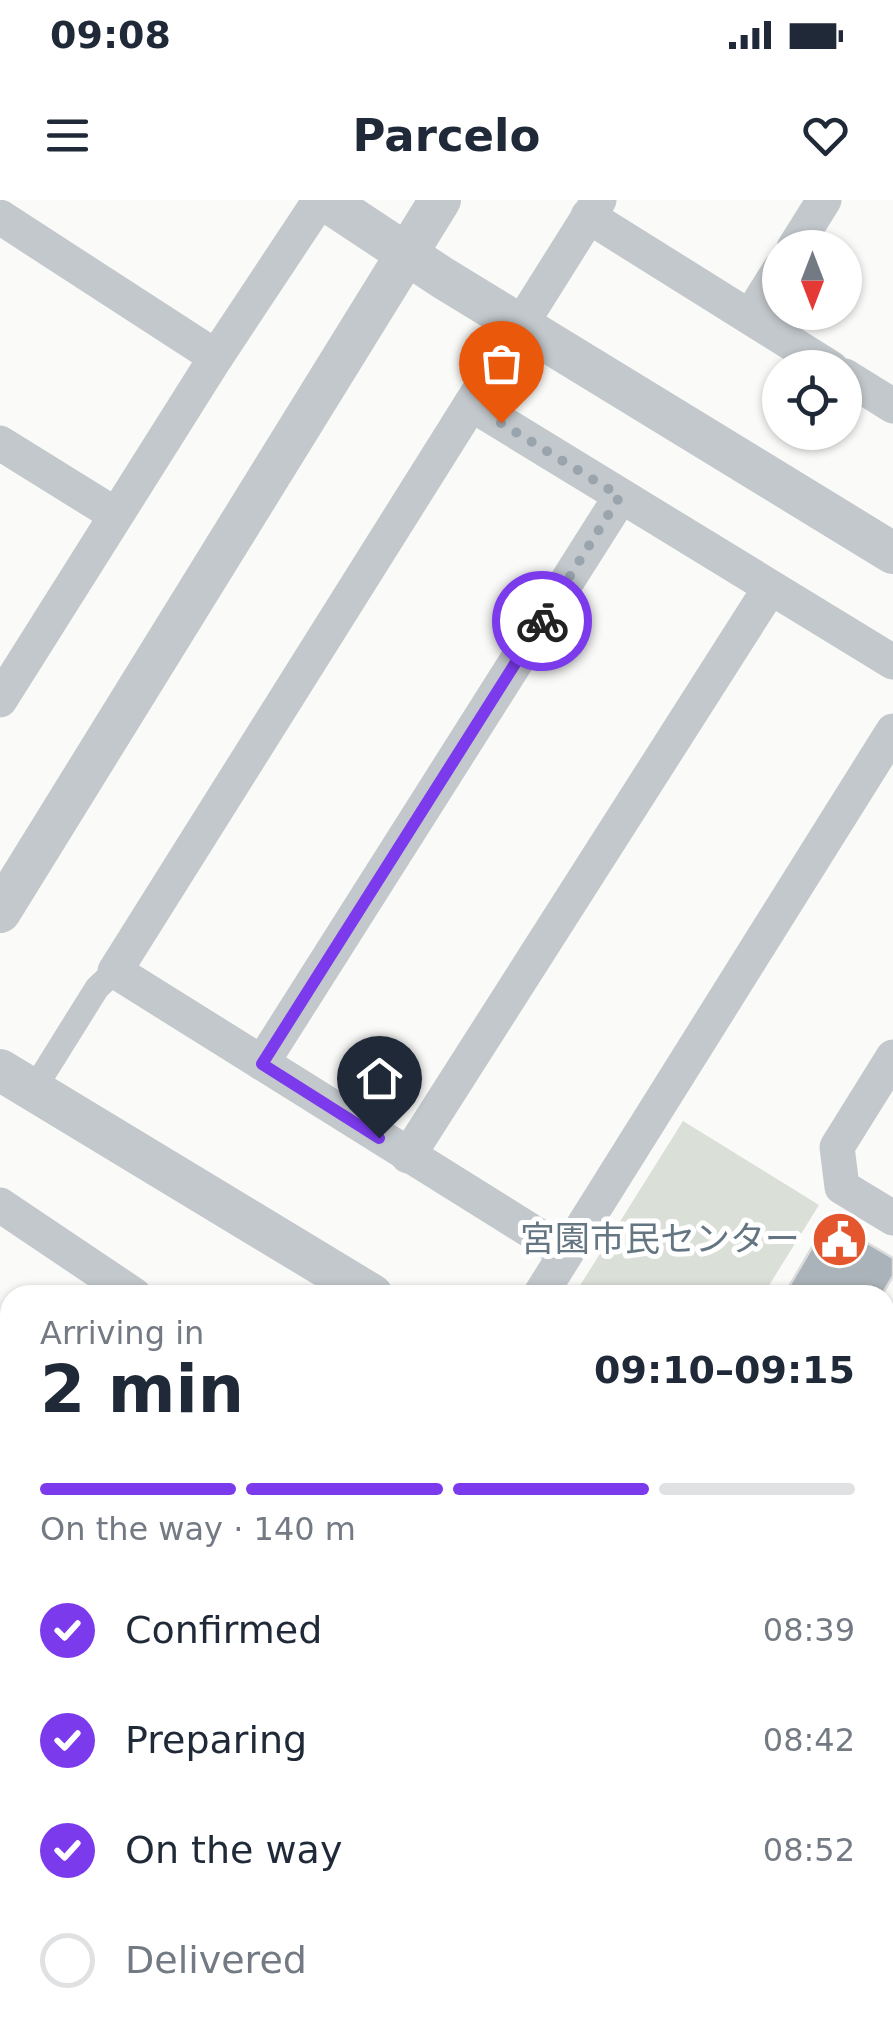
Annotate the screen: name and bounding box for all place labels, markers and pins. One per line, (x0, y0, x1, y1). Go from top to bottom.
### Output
pin (459, 321, 544, 424)
pin (337, 1036, 422, 1139)
public building icon: 宮園市民センター (809, 1209, 869, 1269)
place label: 宮園市民センター (520, 1219, 800, 1259)

